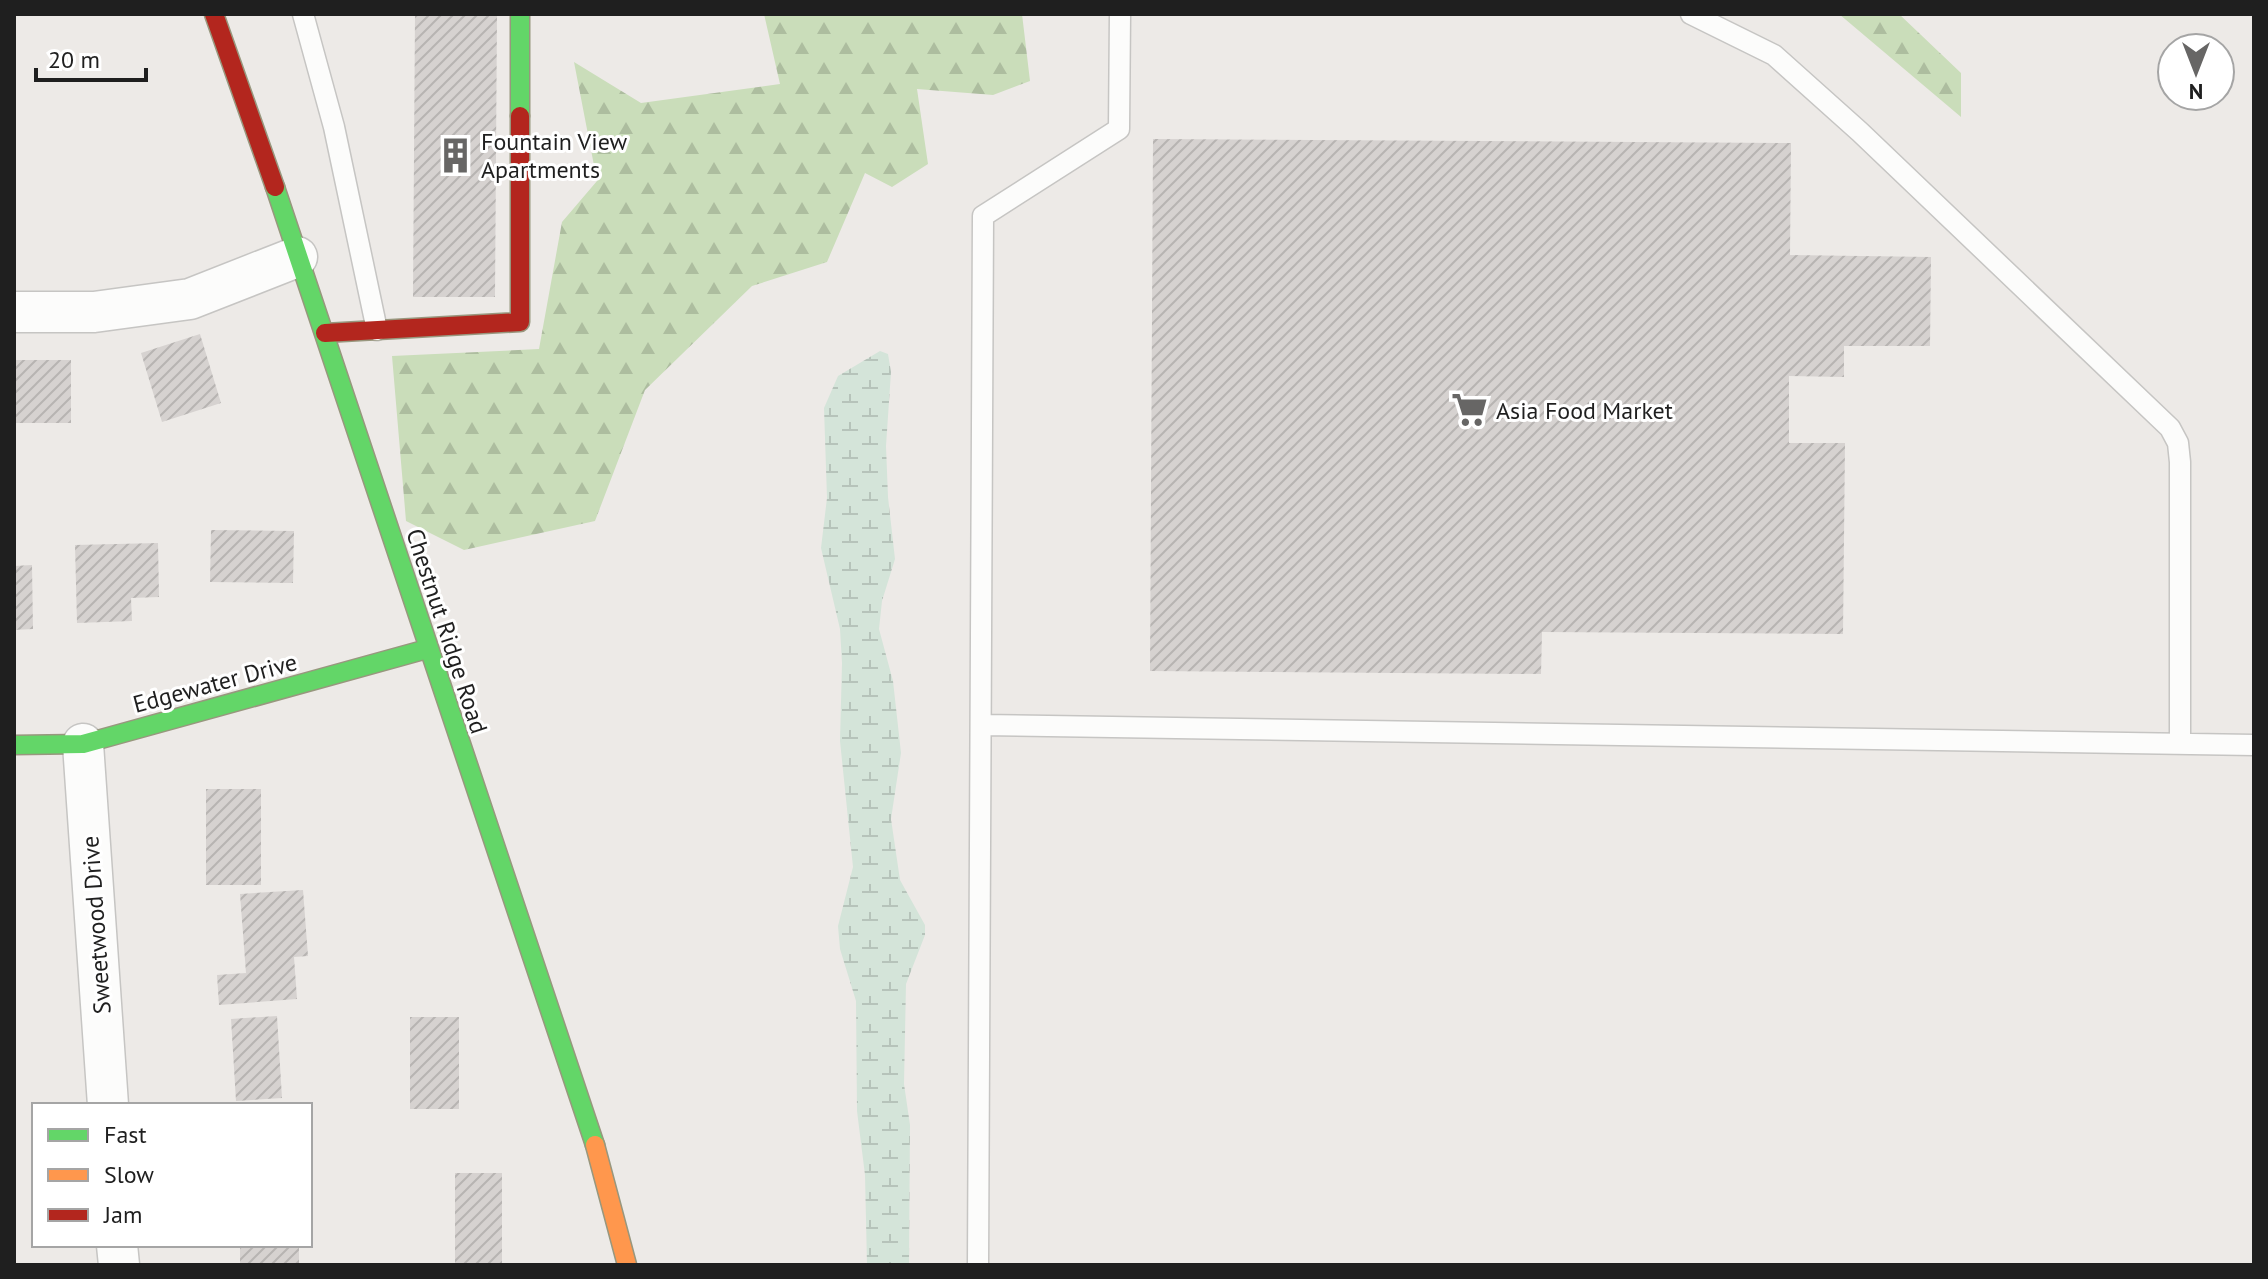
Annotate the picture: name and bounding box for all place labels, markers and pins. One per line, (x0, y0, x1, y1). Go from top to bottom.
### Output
place label: Fountain View Apartments (481, 126, 628, 185)
building icon: Fountain View Apartments (436, 136, 474, 174)
supermarket icon: Asia Food Market (1451, 391, 1489, 429)
place label: Asia Food Market (1496, 395, 1673, 426)

